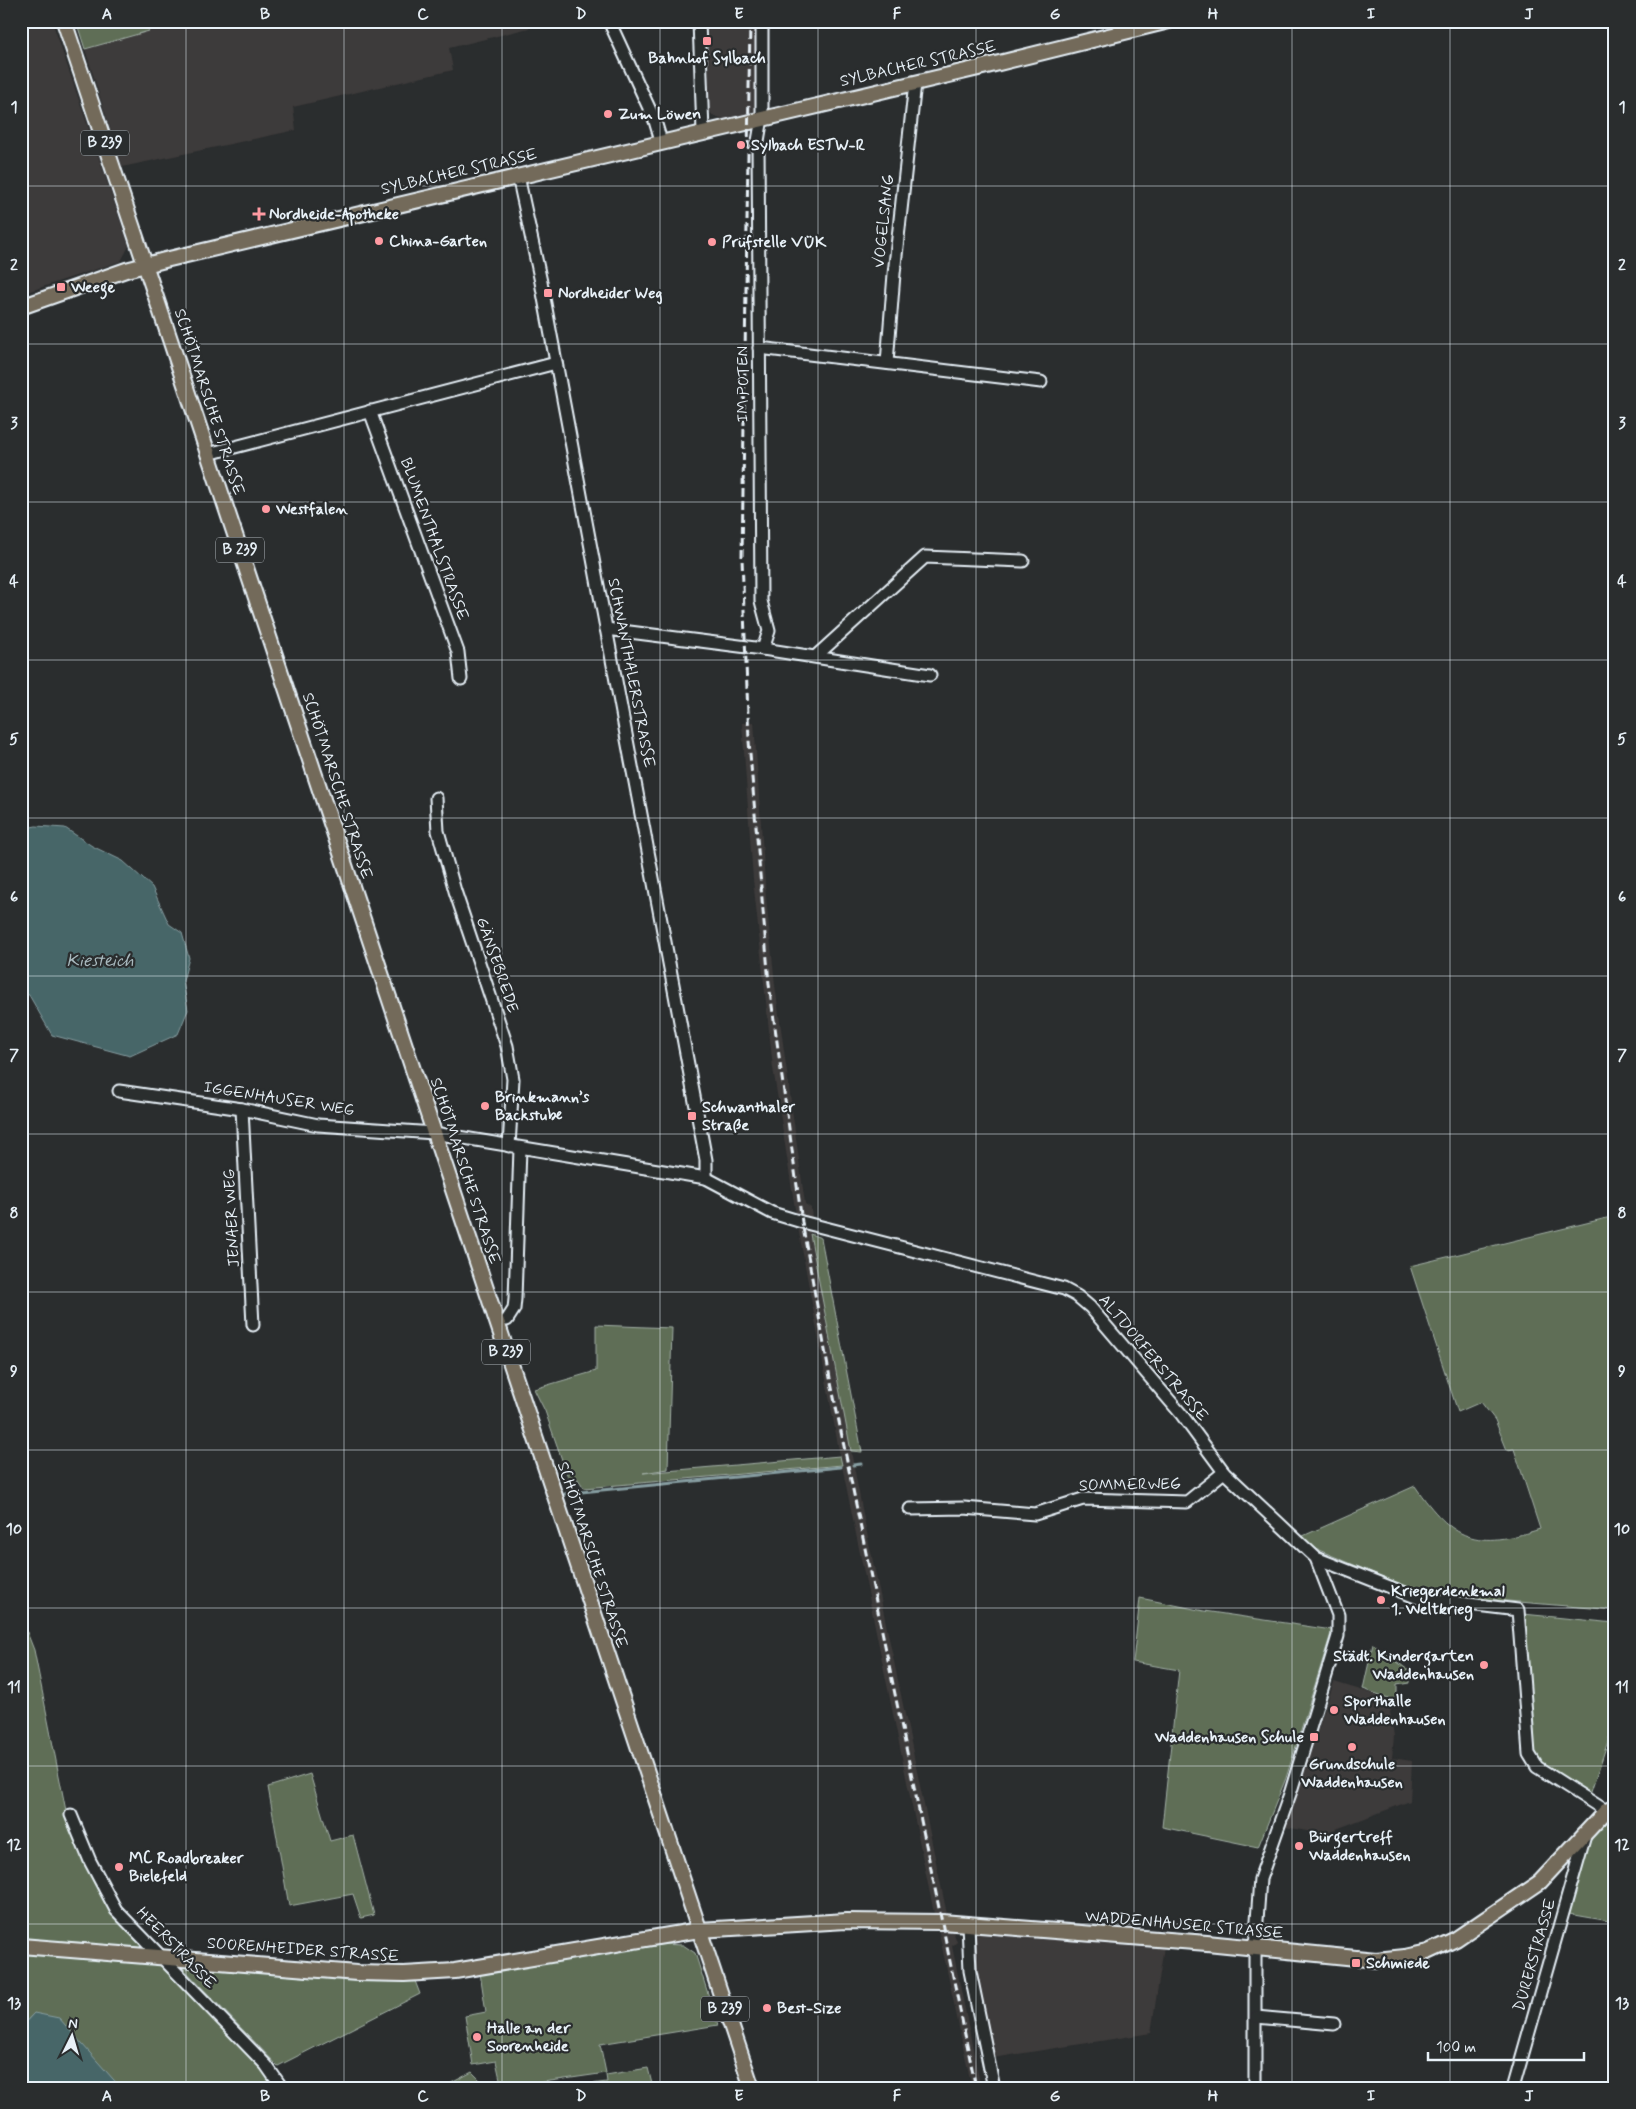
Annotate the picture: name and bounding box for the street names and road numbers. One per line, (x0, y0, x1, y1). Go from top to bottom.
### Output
street label: SYLBACHER STRASSE (838, 36, 998, 92)
road number: B 239 (81, 130, 129, 156)
street label: SYLBACHER STRASSE (379, 144, 539, 200)
street label: VOGELSANG (869, 173, 899, 269)
street label: SCHÖTMARSCHE STRASSE (169, 306, 249, 498)
street label: IM POTEN (733, 346, 754, 422)
street label: BLUMENTHALSTRASSE (395, 455, 473, 623)
road number: B 239 (216, 538, 264, 562)
street label: SCHWANTHALERSTRASSE (602, 576, 660, 770)
street label: SCHÖTMARSCHE STRASSE (297, 690, 377, 882)
street label: GÄNSEBREDE (471, 914, 523, 1016)
street label: SCHÖTMARSCHE STRASSE (425, 1075, 505, 1267)
street label: IGGENHAUSER WEG (202, 1077, 356, 1121)
street label: JENAER WEG (219, 1168, 245, 1268)
street label: ALTDORFERSTRASSE (1094, 1290, 1212, 1426)
road number: B 239 (482, 1340, 530, 1364)
street label: SCHÖTMARSCHE STRASSE (552, 1459, 632, 1651)
street label: SOMMERWEG (1079, 1474, 1181, 1496)
street label: DÜRERSTRASSE (1509, 1896, 1561, 2014)
street label: HEERSTRASSE (132, 1902, 220, 1994)
street label: WADDENHAUSER STRASSE (1084, 1906, 1284, 1944)
street label: SOORENHEIDER STRASSE (206, 1933, 400, 1967)
road number: B 239 (701, 1996, 749, 2022)

